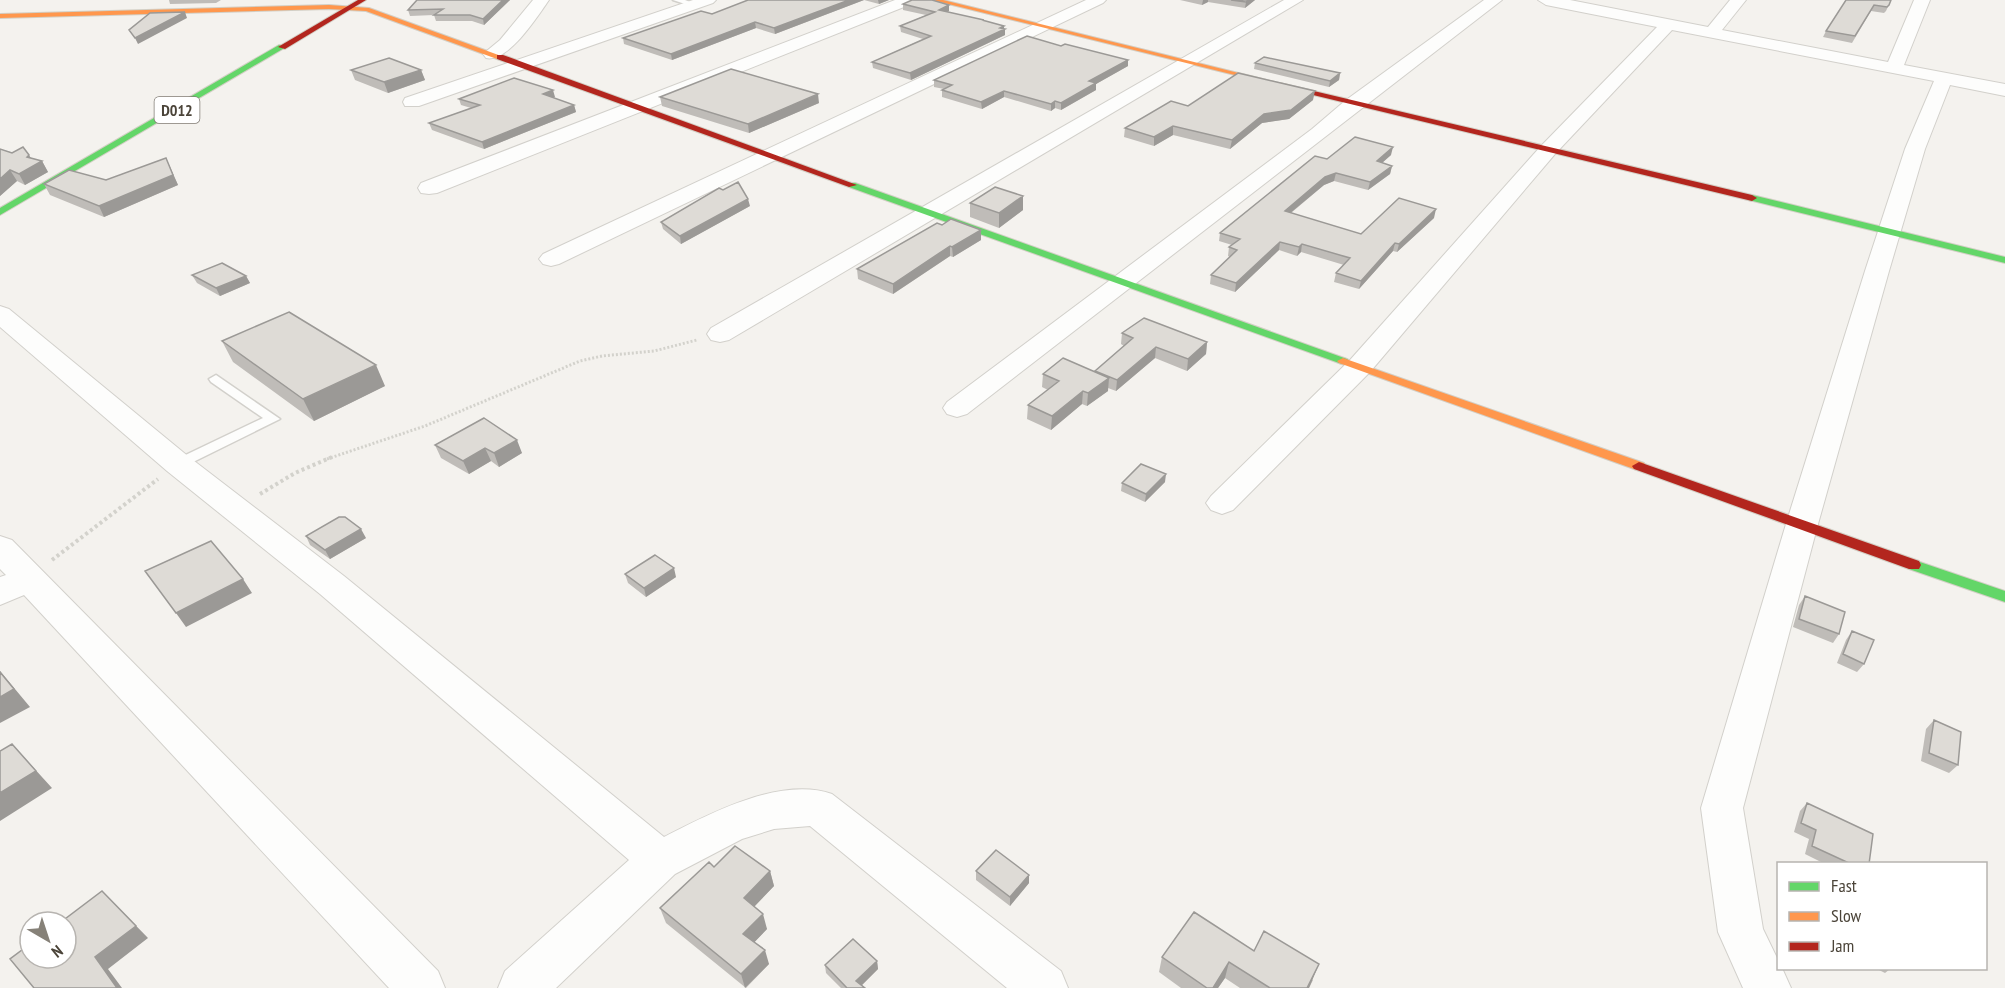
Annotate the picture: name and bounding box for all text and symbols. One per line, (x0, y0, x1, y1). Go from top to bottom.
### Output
road number: D012 (154, 97, 200, 123)
legend (1777, 862, 1987, 970)
text: Fast (1831, 874, 1857, 897)
text: Slow (1831, 904, 1862, 927)
north arrow (18, 910, 78, 970)
text: Jam (1830, 934, 1854, 957)
text: N (48, 941, 67, 962)

